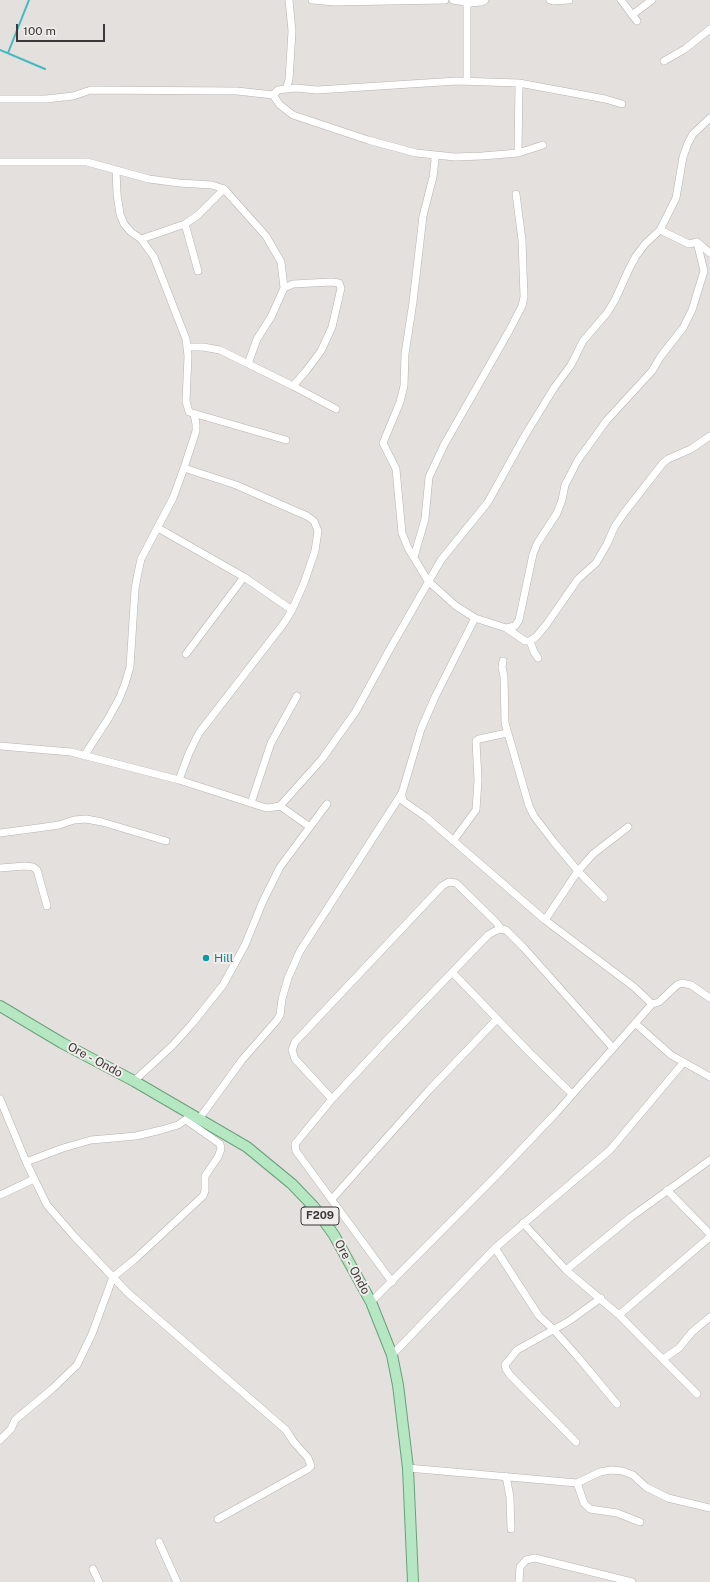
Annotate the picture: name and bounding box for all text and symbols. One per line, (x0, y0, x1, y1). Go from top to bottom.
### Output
scale bar (18, 16, 107, 42)
text: 100 m (23, 24, 56, 38)
place label: Hill (214, 951, 233, 965)
marker: Hill (201, 953, 211, 963)
street label: Ore - Ondo (65, 1040, 125, 1080)
road number: F209 (301, 1207, 339, 1225)
street label: Ore - Ondo (331, 1237, 373, 1297)

